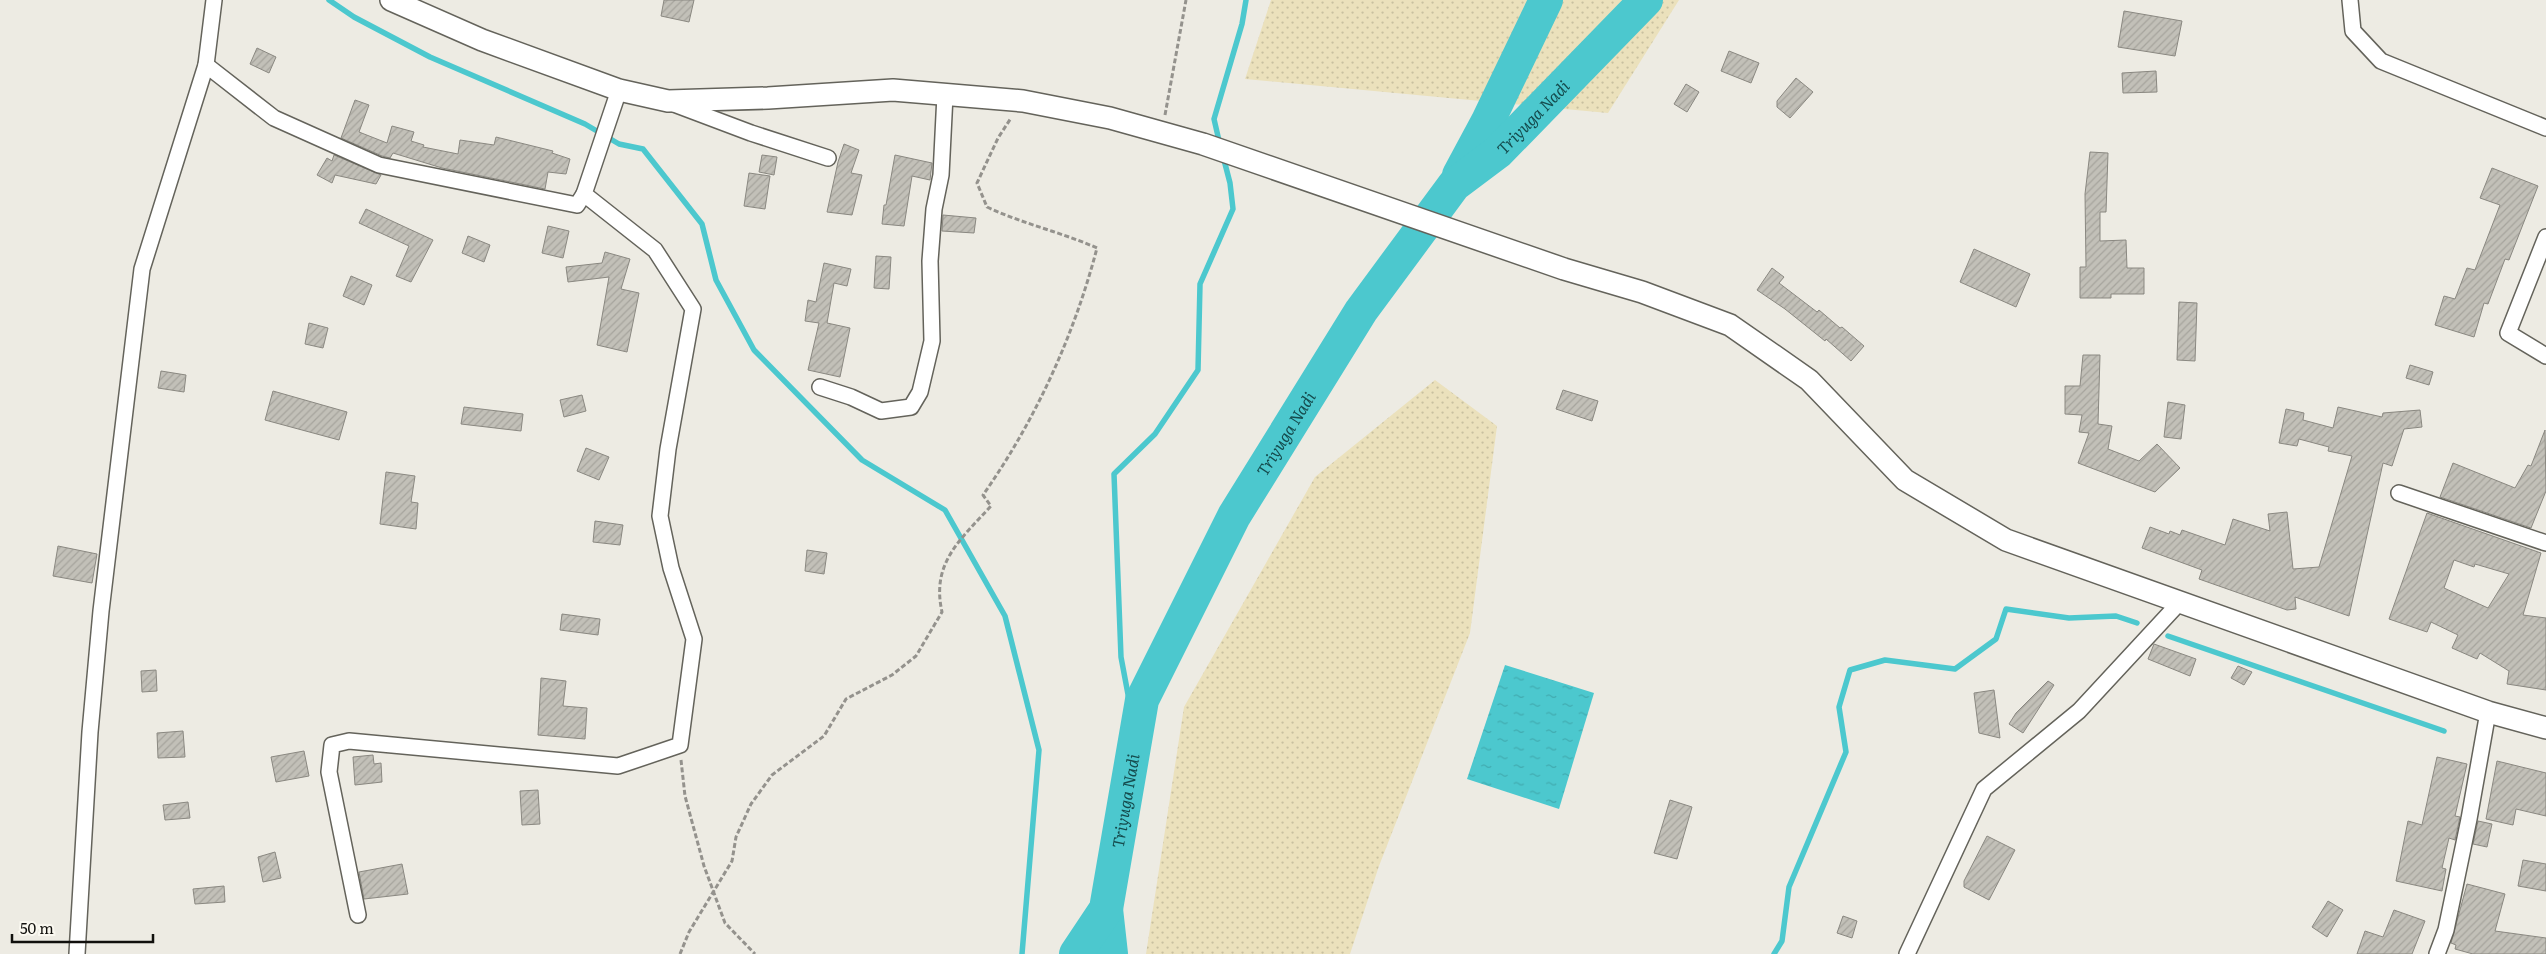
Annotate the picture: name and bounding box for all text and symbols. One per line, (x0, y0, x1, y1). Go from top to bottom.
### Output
water label: Triyuga Nadi (1491, 74, 1574, 159)
water label: Triyuga Nadi (1250, 386, 1321, 480)
water label: Triyuga Nadi (1105, 752, 1145, 850)
scale bar (12, 912, 154, 944)
text: 50 m (20, 916, 54, 939)

